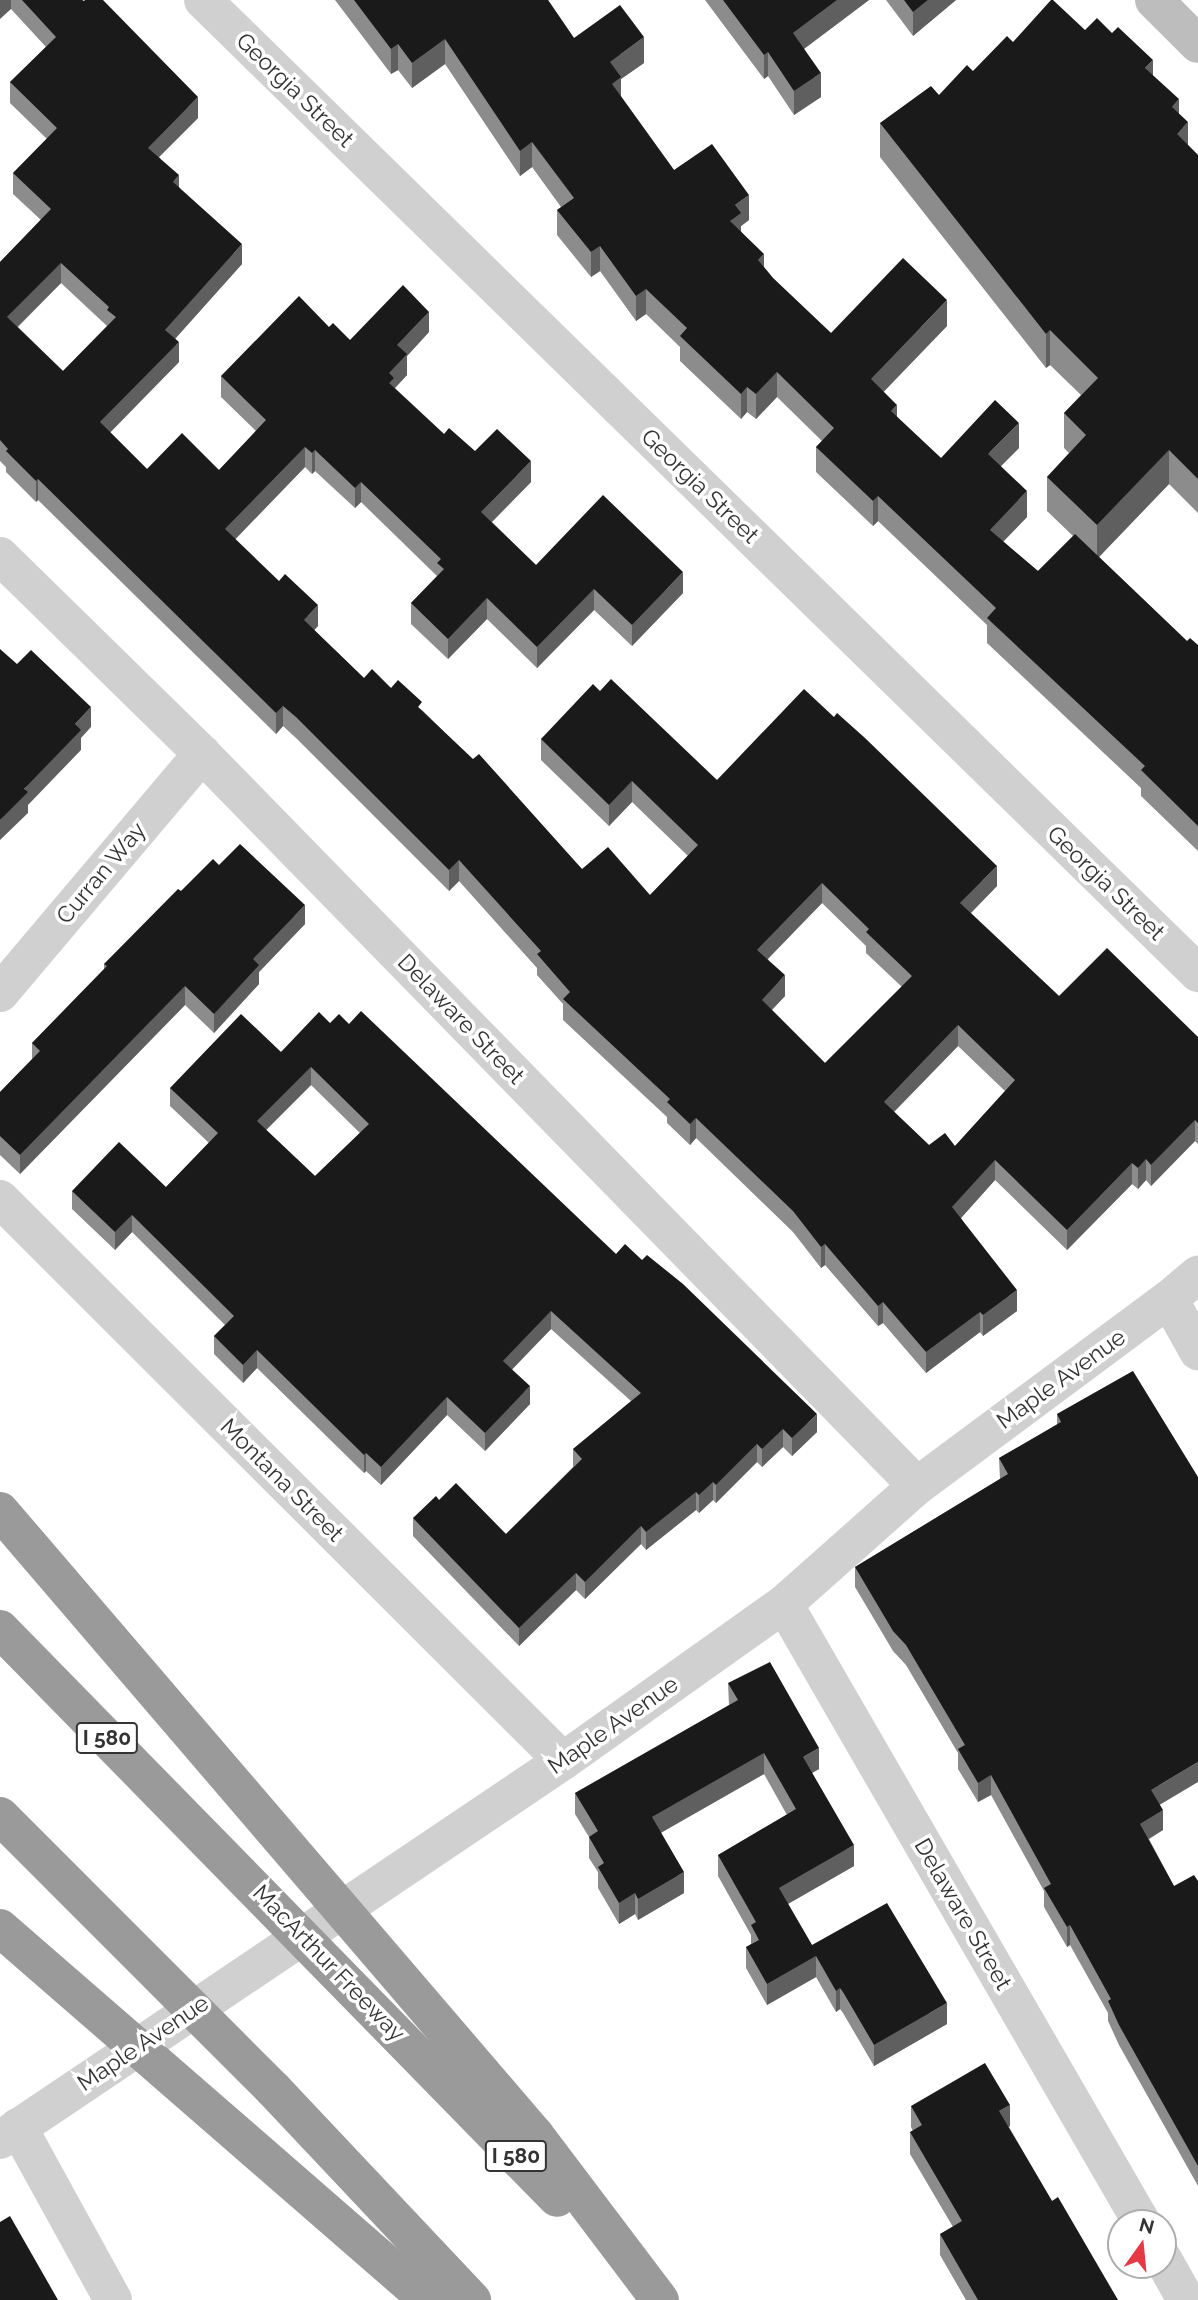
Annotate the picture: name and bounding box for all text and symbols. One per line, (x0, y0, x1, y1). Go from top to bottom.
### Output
street label: Georgia Street (230, 27, 360, 153)
street label: Georgia Street (635, 423, 765, 549)
street label: Curran Way (50, 816, 152, 930)
street label: Georgia Street (1041, 820, 1171, 946)
street label: Delaware Street (392, 948, 530, 1090)
street label: Maple Avenue (991, 1323, 1131, 1435)
street label: Montana Street (215, 1413, 349, 1547)
street label: Maple Avenue (542, 1670, 684, 1780)
road number: I 580 (76, 1720, 138, 1756)
street label: Delaware Street (909, 1833, 1017, 1995)
street label: MacArthur Freeway (247, 1879, 411, 2047)
street label: Maple Avenue (72, 1989, 214, 2097)
road number: I 580 (484, 2138, 548, 2174)
north arrow (1107, 2209, 1177, 2279)
text: N (1137, 2213, 1157, 2238)

